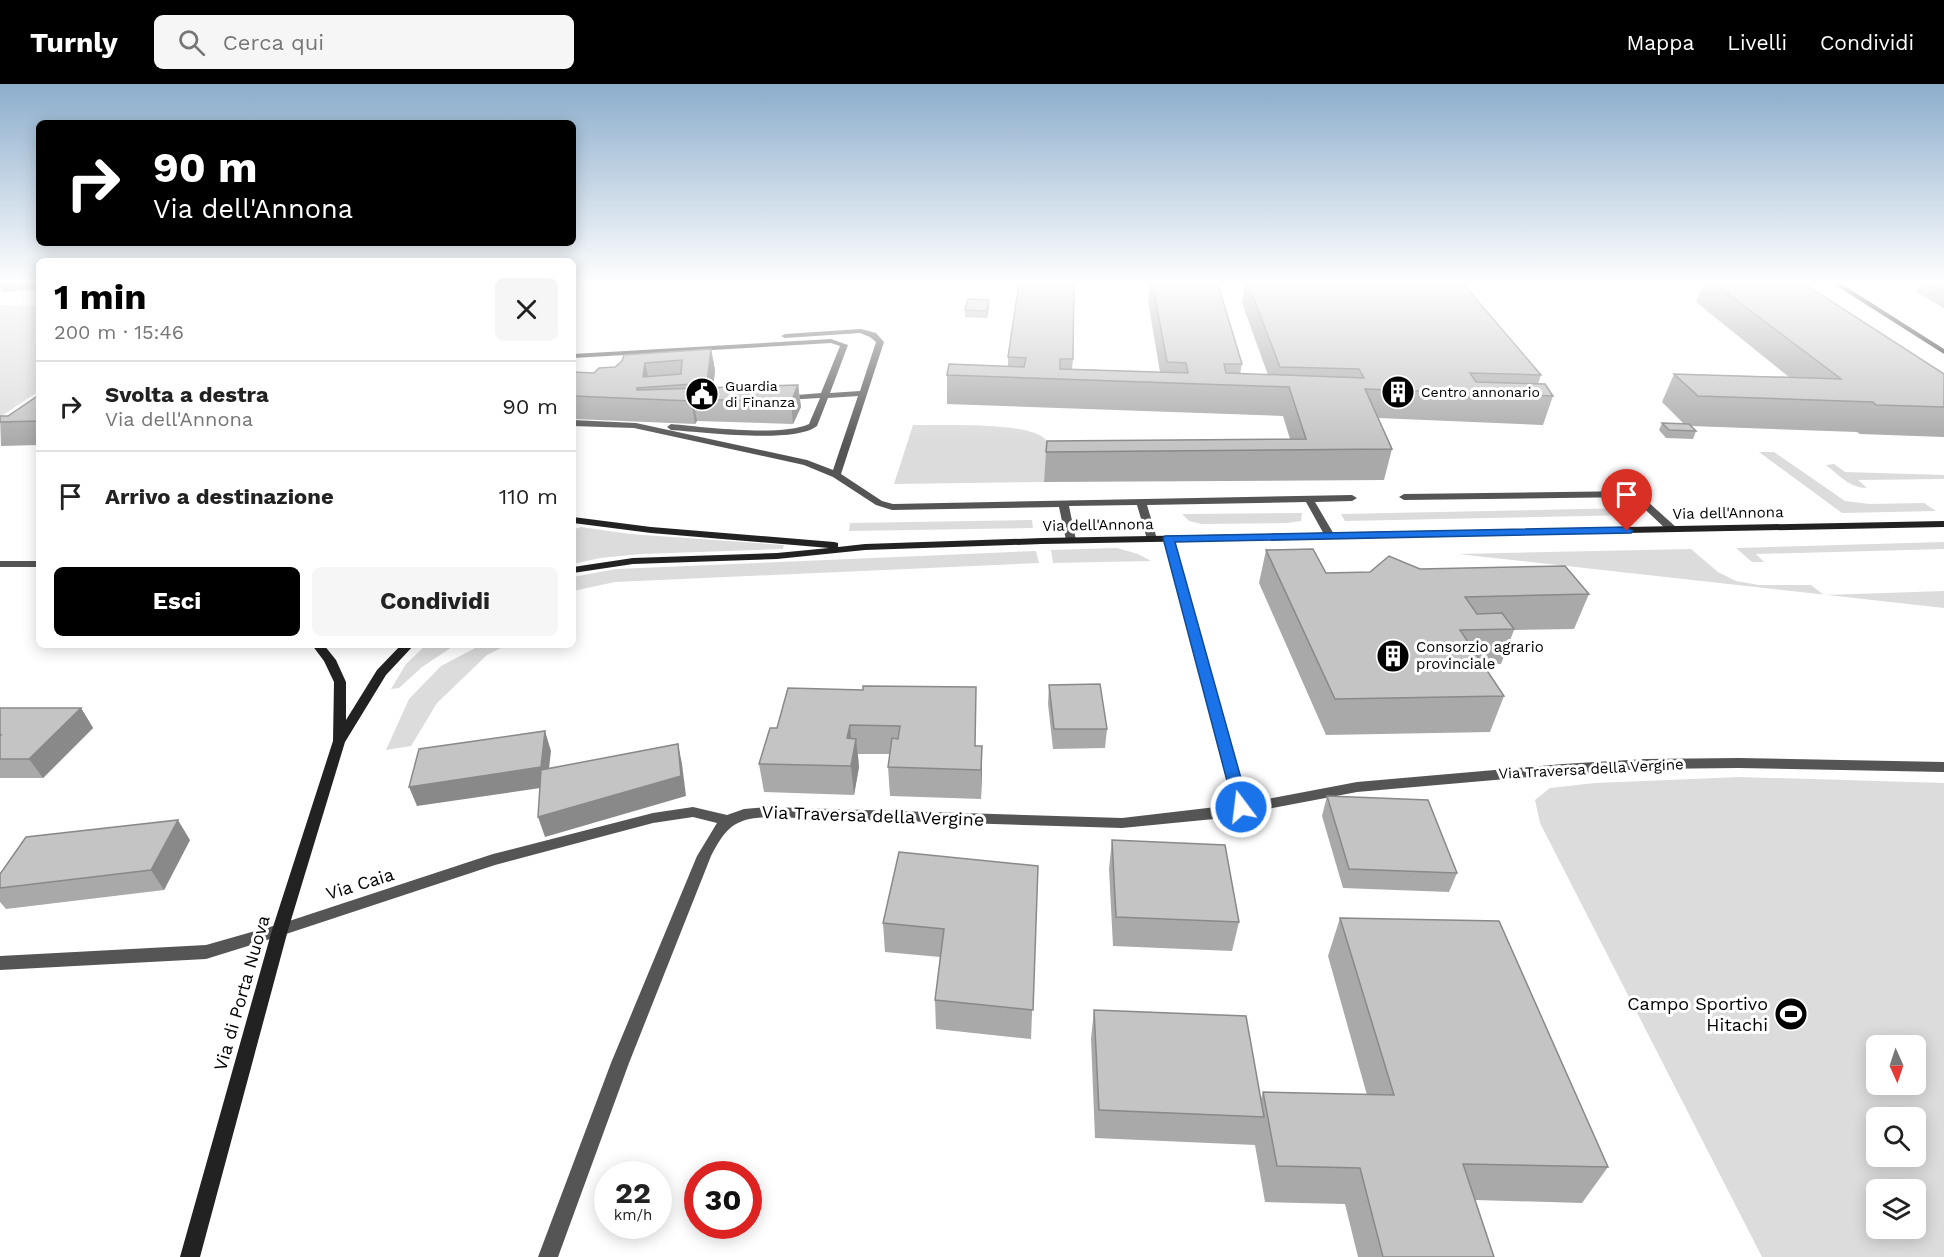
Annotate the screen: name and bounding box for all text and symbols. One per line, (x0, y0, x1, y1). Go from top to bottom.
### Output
search box (154, 15, 574, 69)
text: Turnly (30, 26, 118, 59)
icon: search (175, 26, 208, 59)
text: Cerca qui (223, 30, 324, 55)
text: Mappa (1626, 30, 1694, 55)
text: Livelli (1727, 30, 1787, 55)
text: Condividi (1820, 30, 1914, 55)
text: 90 m (153, 143, 257, 192)
icon: right (54, 144, 132, 222)
text: Via dell'Annona (153, 193, 353, 225)
text: 1 min (54, 276, 146, 318)
button: close (495, 278, 558, 341)
text: 200 m · 15:46 (54, 320, 184, 344)
building icon: Centro annonario (1380, 374, 1416, 410)
public building icon: Guardia di Finanza (684, 376, 720, 412)
place label: Guardia di Finanza (725, 378, 795, 410)
text: Svolta a destra (105, 382, 269, 407)
place label: Centro annonario (1421, 384, 1540, 400)
icon: right (54, 390, 87, 423)
text: 90 m (502, 394, 558, 419)
text: Via dell'Annona (105, 407, 253, 431)
pin (1601, 469, 1652, 531)
icon: arrive (1610, 478, 1643, 511)
icon: arrive (54, 480, 87, 513)
text: Arrivo a destinazione (105, 484, 334, 509)
text: 110 m (499, 484, 558, 509)
street label: Via dell'Annona (1672, 503, 1784, 523)
street label: Via dell'Annona (1042, 515, 1154, 535)
button: Esci (54, 567, 300, 636)
button: Condividi (312, 567, 558, 636)
building icon: Consorzio agrario provinciale (1375, 638, 1411, 674)
place label: Consorzio agrario provinciale (1416, 638, 1544, 673)
street label: Via Traversa della Vergine (1498, 755, 1684, 783)
position arrow (1209, 775, 1273, 839)
street label: Via Traversa della Vergine (761, 801, 985, 830)
street label: Via Caia (323, 863, 396, 904)
street label: Via di Porta Nuova (209, 913, 274, 1073)
place label: Campo Sportivo Hitachi (1627, 993, 1768, 1035)
sports icon: Campo Sportivo Hitachi (1773, 996, 1809, 1032)
north arrow (1866, 1035, 1926, 1095)
map controls (1866, 1035, 1926, 1239)
button: search (1866, 1107, 1926, 1167)
speed limit sign: 30 (684, 1161, 762, 1239)
text: 22 (615, 1175, 651, 1210)
button: layers (1866, 1179, 1926, 1239)
text: km/h (614, 1206, 652, 1224)

